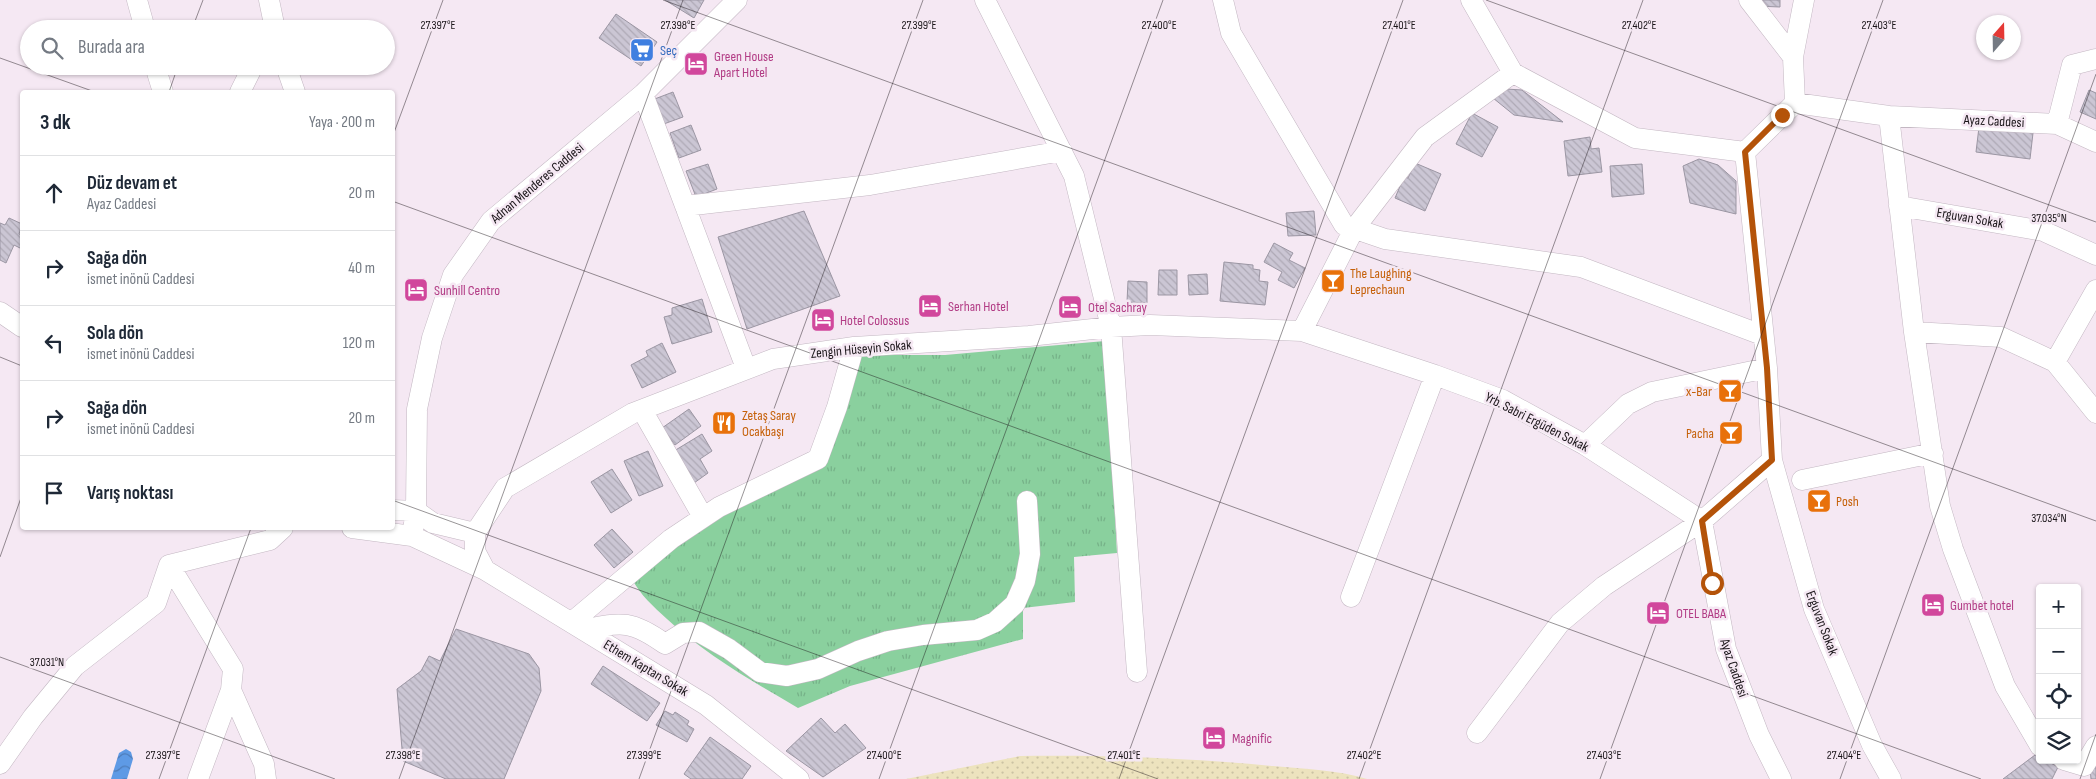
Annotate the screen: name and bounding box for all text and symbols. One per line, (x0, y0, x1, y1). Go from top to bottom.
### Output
north arrow (1976, 15, 2021, 60)
text: 27.397°E (420, 18, 456, 33)
text: 27.398°E (661, 18, 695, 33)
text: 27.399°E (901, 18, 937, 33)
text: 27.400°E (1141, 18, 1177, 33)
text: 27.401°E (1382, 18, 1416, 33)
text: 27.402°E (1622, 18, 1656, 33)
text: 27.403°E (1862, 18, 1896, 33)
search box (20, 20, 395, 75)
icon: search (38, 34, 66, 62)
text: Burada ara (78, 36, 145, 59)
supermarket icon: Seç (629, 37, 655, 63)
place label: Seç (660, 42, 677, 59)
place label: Green House Apart Hotel (713, 48, 774, 81)
hotel icon: Green House Apart Hotel (683, 51, 709, 77)
route end (1771, 104, 1794, 127)
text: 3 dk (40, 110, 71, 135)
street label: Ayaz Caddesi (1962, 111, 2025, 131)
text: Yaya · 200 m (309, 113, 375, 132)
street label: Adnan Menderes Caddesi (486, 139, 587, 227)
text: Düz devam et (87, 172, 177, 195)
icon: ahead (40, 179, 68, 207)
text: 20 m (348, 184, 375, 203)
text: Ayaz Caddesi (87, 195, 156, 214)
street label: Erguvan Sokak (1935, 204, 2005, 232)
text: 37.035°N (2031, 211, 2067, 226)
text: Sağa dön (87, 247, 147, 270)
icon: right (40, 254, 68, 282)
text: 40 m (348, 259, 375, 278)
place label: The Laughing Leprechaun (1350, 265, 1412, 298)
bar icon: The Laughing Leprechaun (1320, 268, 1346, 294)
text: ismet inönü Caddesi (87, 270, 195, 289)
hotel icon: Sunhill Centro (403, 277, 429, 303)
place label: Sunhill Centro (434, 282, 500, 299)
hotel icon: Serhan Hotel (917, 293, 943, 319)
hotel icon: Otel Sachray (1057, 294, 1083, 320)
place label: Serhan Hotel (948, 298, 1009, 315)
place label: Otel Sachray (1088, 299, 1148, 316)
hotel icon: Hotel Colossus (810, 307, 836, 333)
place label: Hotel Colossus (840, 312, 909, 329)
text: Sola dön (87, 322, 143, 345)
icon: left (40, 329, 68, 357)
text: 120 m (343, 334, 375, 353)
street label: Zengin Hüseyin Sokak (810, 336, 913, 362)
text: ismet inönü Caddesi (87, 345, 195, 364)
bar icon: x-Bar (1717, 378, 1743, 404)
place label: x-Bar (1686, 383, 1712, 400)
street label: Yrb. Sabri Ergüden Sokak (1482, 388, 1592, 456)
text: Sağa dön (87, 397, 147, 420)
icon: right (40, 404, 68, 432)
place label: Zetaş Saray Ocakbaşı (742, 407, 796, 440)
text: 20 m (348, 409, 375, 428)
restaurant icon: Zetaş Saray Ocakbaşı (711, 410, 737, 436)
text: ismet inönü Caddesi (87, 420, 195, 439)
bar icon: Pacha (1718, 420, 1744, 446)
place label: Pacha (1686, 425, 1714, 442)
icon: arrive (40, 479, 68, 507)
text: Varış noktası (87, 482, 173, 505)
bar icon: Posh (1806, 488, 1832, 514)
place label: Posh (1836, 493, 1859, 510)
text: 37.034°N (2031, 511, 2067, 526)
route start (1701, 572, 1724, 595)
map controls (2036, 584, 2081, 764)
button: + (2036, 584, 2081, 629)
street label: Erguvan Sokak (1802, 588, 1842, 658)
hotel icon: Gumbet hotel (1920, 592, 1946, 618)
place label: Gumbet hotel (1950, 597, 2014, 614)
hotel icon: OTEL BABA (1645, 600, 1671, 626)
place label: OTEL BABA (1676, 605, 1727, 622)
button: − (2036, 629, 2081, 674)
street label: Ethem Kaptan Sokak (600, 636, 692, 700)
street label: Ayaz Caddesi (1716, 636, 1752, 699)
text: 37.031°N (30, 655, 64, 670)
button: locate (2036, 674, 2081, 719)
button: layers (2036, 719, 2081, 764)
hotel icon: Magnific (1201, 725, 1227, 751)
place label: Magnific (1232, 730, 1272, 747)
text: 27.397°E (145, 748, 181, 763)
text: 27.398°E (386, 748, 420, 763)
text: 27.399°E (626, 748, 662, 763)
text: 27.400°E (866, 748, 902, 763)
text: 27.401°E (1107, 748, 1141, 763)
text: 27.402°E (1347, 748, 1381, 763)
text: 27.403°E (1587, 748, 1621, 763)
text: 27.404°E (1827, 748, 1861, 763)

